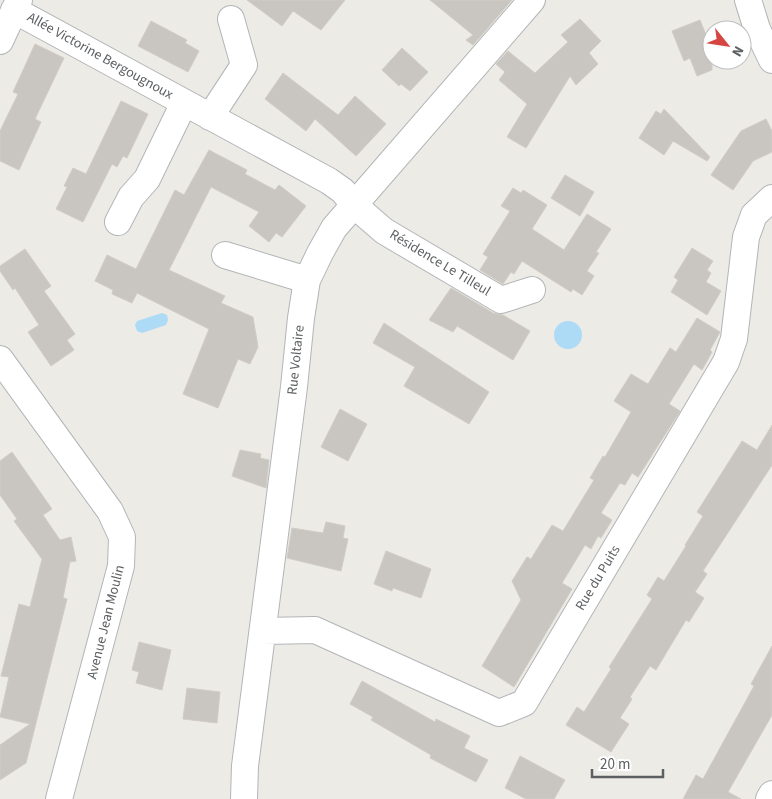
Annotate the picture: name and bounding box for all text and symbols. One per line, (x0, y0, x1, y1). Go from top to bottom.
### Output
street label: Allée Victorine Bergougnoux (23, 7, 177, 105)
north arrow (702, 20, 752, 70)
text: N (726, 42, 748, 60)
street label: Résidence Le Tilleul (386, 225, 495, 301)
street label: Rue Voltaire (282, 324, 310, 396)
street label: Rue du Puits (571, 541, 625, 614)
street label: Avenue Jean Moulin (82, 563, 130, 681)
scale bar (592, 746, 663, 778)
text: 20 m (600, 754, 630, 775)

